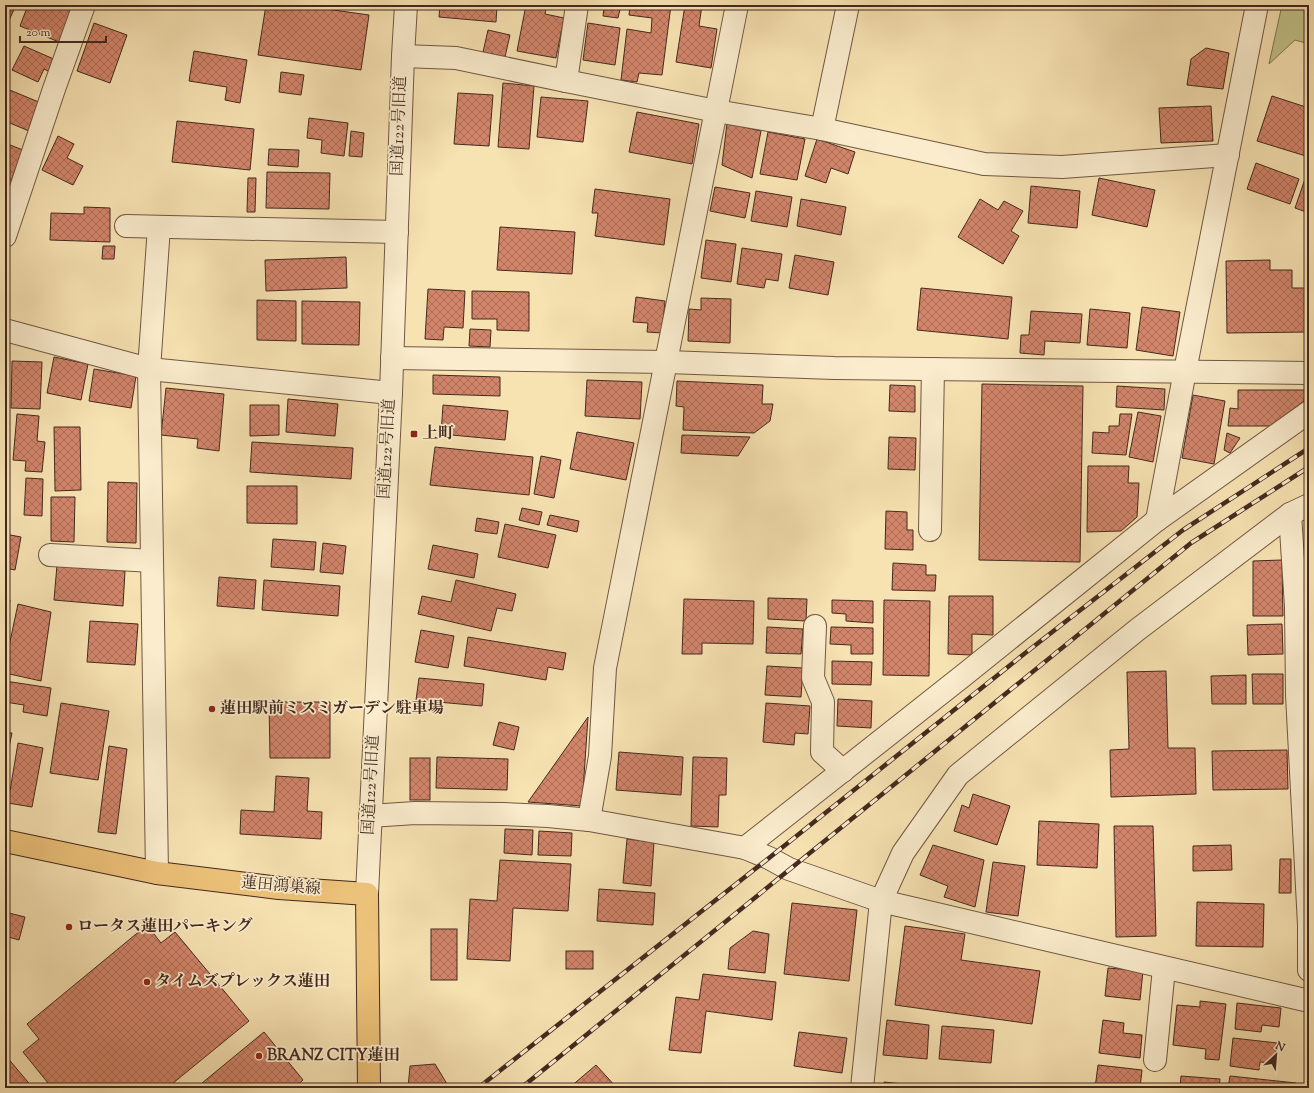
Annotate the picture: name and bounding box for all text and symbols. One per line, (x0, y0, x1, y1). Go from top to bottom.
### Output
scale bar (20, 18, 106, 44)
text: 20 m (26, 24, 51, 42)
street label: 国道122号旧道 (387, 75, 413, 177)
street label: 国道122号旧道 (374, 398, 402, 500)
place label: 上町 (422, 423, 454, 446)
marker: 上町 (409, 429, 419, 439)
place label: 蓮田駅前ミスミガーデン駐車場 (220, 698, 444, 721)
marker: 蓮田駅前ミスミガーデン駐車場 (207, 704, 217, 714)
street label: 国道122号旧道 (358, 734, 386, 836)
street label: 蓮田鴻巣線 (240, 872, 322, 902)
place label: ロータス蓮田パーキング (77, 916, 253, 939)
marker: ロータス蓮田パーキング (64, 922, 74, 932)
place label: タイムズプレックス蓮田 (155, 971, 330, 994)
marker: タイムズプレックス蓮田 (142, 977, 152, 987)
north arrow (1256, 1035, 1296, 1075)
text: N (1272, 1037, 1288, 1056)
place label: BRANZ CITY蓮田 (267, 1045, 400, 1068)
marker: BRANZ CITY蓮田 (254, 1051, 264, 1061)

